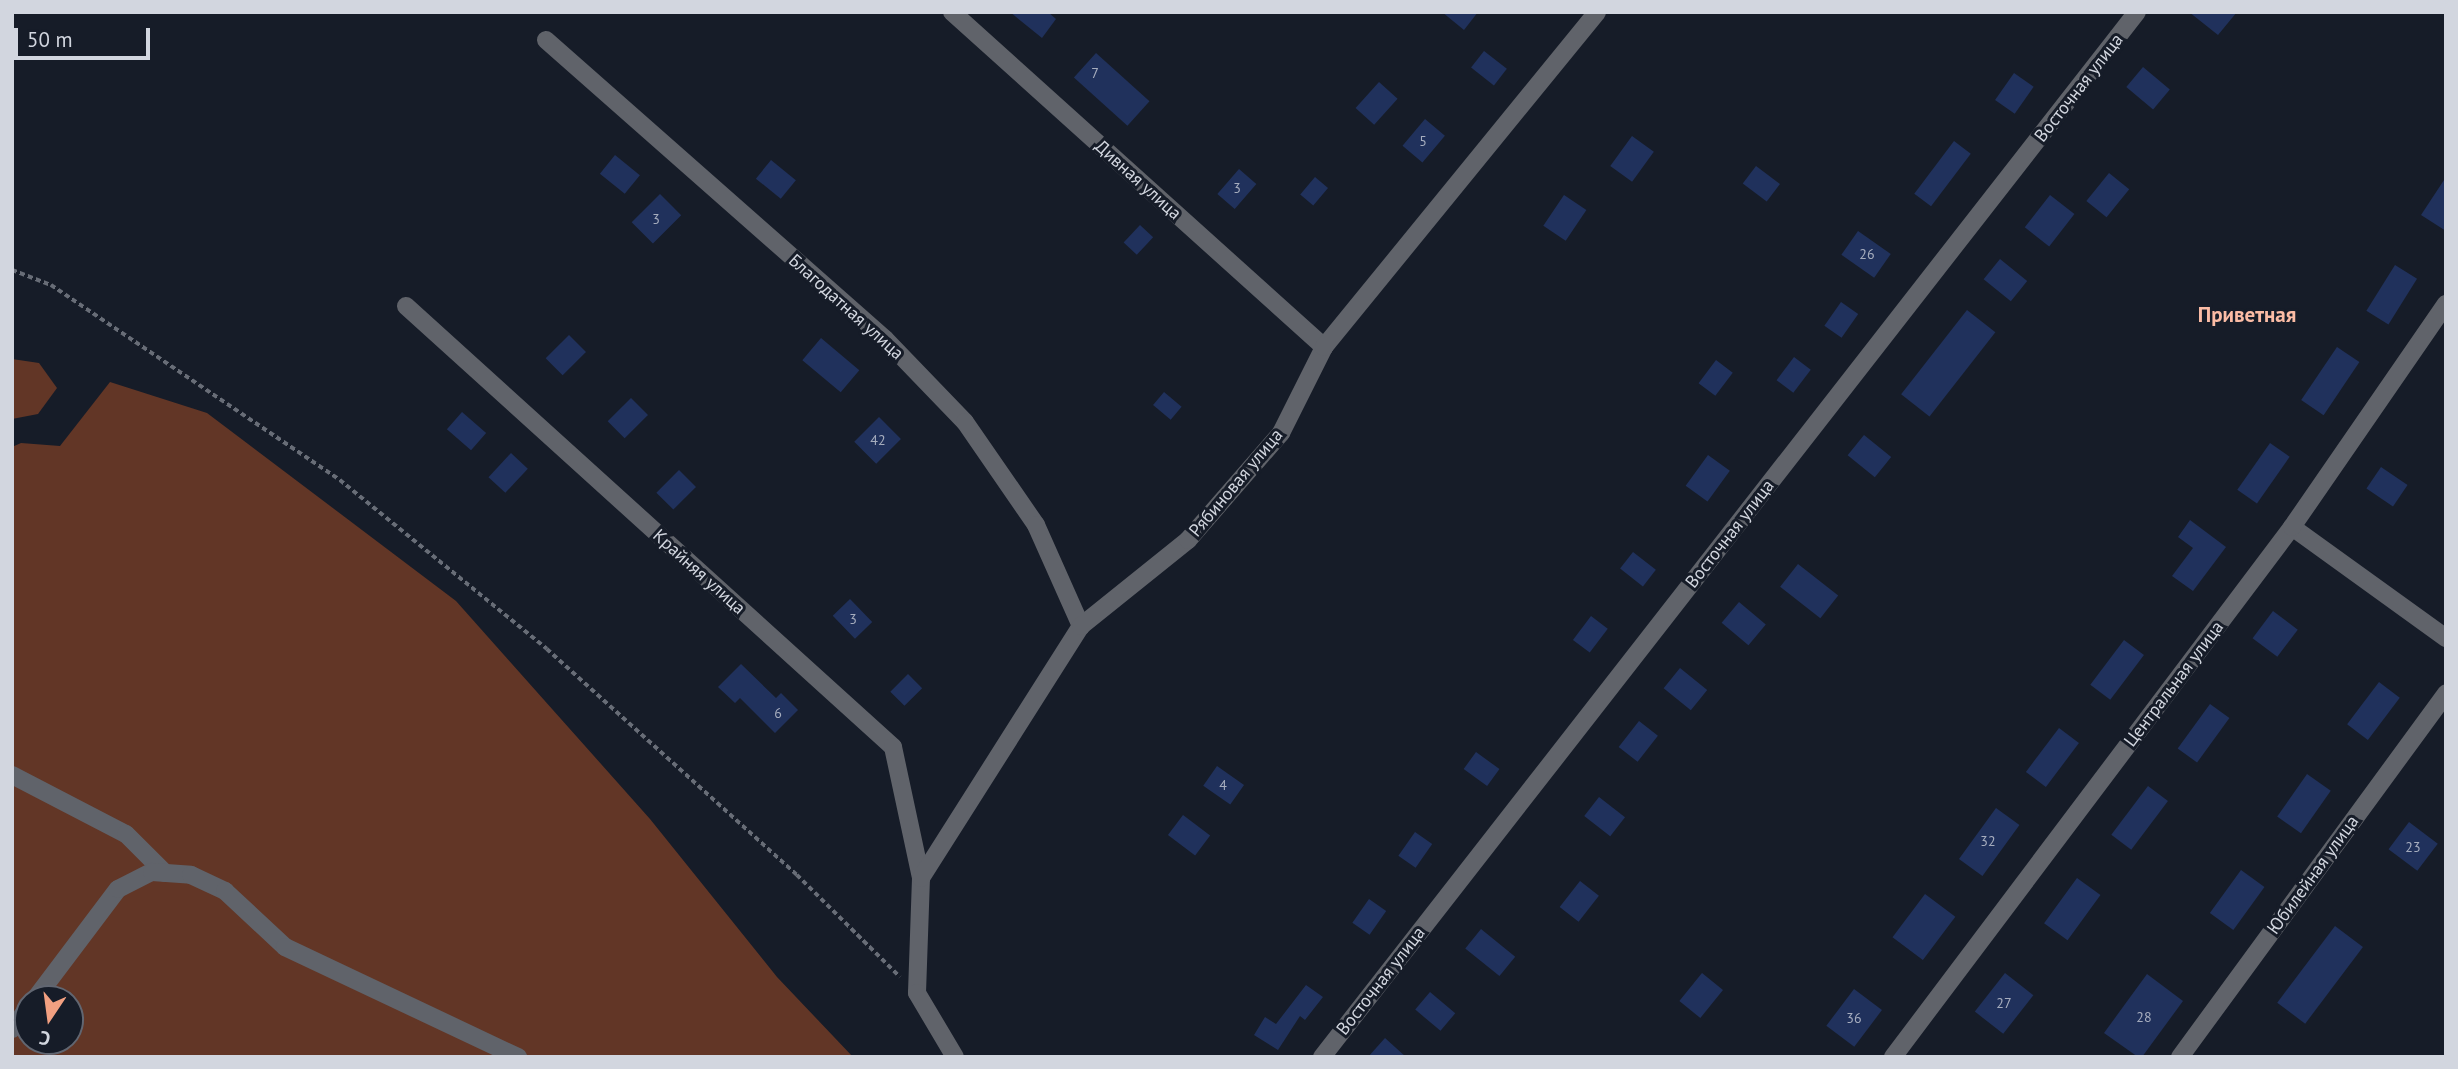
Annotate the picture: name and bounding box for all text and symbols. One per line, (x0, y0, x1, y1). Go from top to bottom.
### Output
scale bar (18, 14, 154, 58)
text: 50 m (27, 26, 73, 53)
street label: Восточная улица (2030, 30, 2128, 146)
house number: 7 (1091, 65, 1099, 81)
house number: 5 (1419, 133, 1427, 149)
street label: Дивная улица (1090, 136, 1186, 224)
house number: 3 (1233, 180, 1241, 196)
house number: 3 (652, 211, 660, 227)
house number: 26 (1859, 246, 1875, 262)
street label: Благодатная улица (784, 250, 908, 364)
district label: Приветная (2198, 302, 2296, 328)
street label: Рябиновая улица (1185, 425, 1287, 541)
house number: 42 (870, 432, 886, 448)
street label: Восточная улица (1681, 476, 1779, 592)
street label: Крайняя улица (648, 525, 750, 619)
house number: 3 (849, 611, 857, 627)
street label: Центральная улица (2120, 617, 2228, 751)
house number: 6 (774, 705, 782, 721)
house number: 4 (1219, 777, 1227, 793)
street label: Юбилейная улица (2263, 811, 2363, 939)
house number: 32 (1980, 833, 1996, 849)
house number: 23 (2405, 839, 2421, 855)
street label: Восточная улица (1332, 923, 1430, 1039)
north arrow (14, 985, 84, 1055)
house number: 27 (1996, 995, 2012, 1011)
house number: 28 (2136, 1009, 2152, 1025)
house number: 36 (1846, 1010, 1862, 1026)
text: С (37, 1026, 53, 1051)

